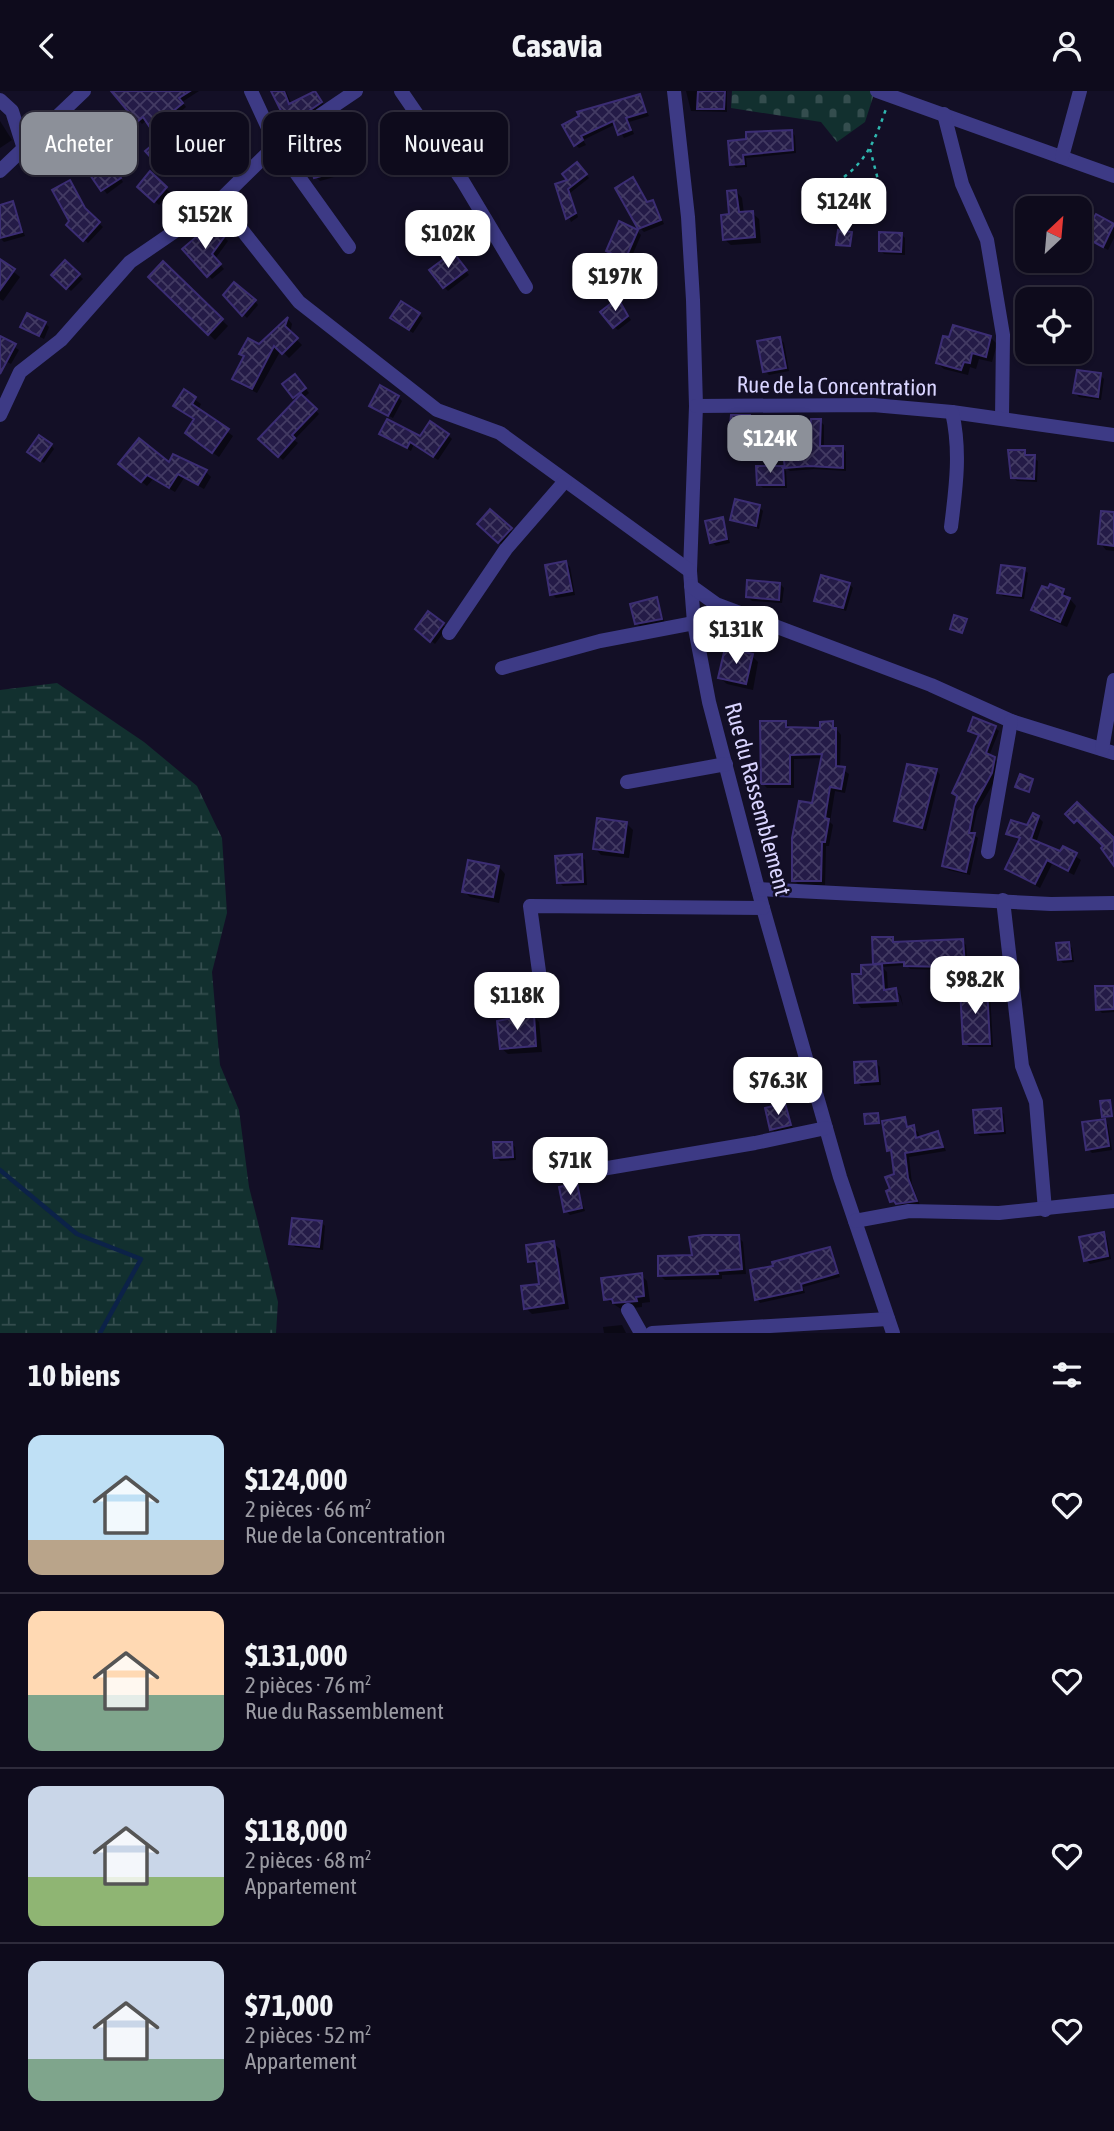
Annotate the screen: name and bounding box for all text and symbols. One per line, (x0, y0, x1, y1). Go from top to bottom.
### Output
icon: back (28, 27, 66, 65)
text: Casavia (512, 27, 602, 64)
icon: person (1048, 27, 1086, 65)
chip: Acheter (21, 112, 137, 175)
chip: Louer (151, 112, 249, 175)
chip: Filtres (263, 112, 366, 175)
chip: Nouveau (380, 112, 508, 175)
pin: $124K (795, 179, 893, 238)
text: $124K (817, 188, 871, 214)
pin: $152K (156, 191, 254, 251)
north arrow (1015, 196, 1092, 273)
map controls (1015, 196, 1092, 364)
text: $152K (178, 201, 232, 227)
pin: $102K (399, 211, 497, 270)
text: $102K (421, 220, 475, 246)
pin: $197K (566, 253, 664, 313)
text: $197K (588, 263, 642, 289)
button: locate (1015, 287, 1092, 364)
street label: Rue de la Concentration (736, 371, 938, 401)
pin: $124K (721, 415, 819, 475)
text: $124K (743, 425, 797, 451)
pin: $131K (687, 607, 785, 666)
text: $131K (709, 616, 763, 642)
street label: Rue du Rassemblement (720, 700, 796, 898)
pin: $98.2K (918, 957, 1032, 1016)
text: $98.2K (946, 966, 1004, 992)
pin: $118K (468, 972, 566, 1032)
text: $118K (490, 982, 544, 1008)
pin: $76.3K (721, 1058, 835, 1117)
text: $76.3K (749, 1067, 807, 1093)
pin: $71K (529, 1137, 611, 1197)
text: $71K (549, 1147, 591, 1173)
icon: filters (1048, 1356, 1086, 1394)
text: 10 biens (28, 1358, 120, 1392)
text: $124,000 (245, 1462, 348, 1496)
icon: home (84, 1463, 168, 1547)
icon: heart (1048, 1486, 1086, 1524)
text: 2 pièces · 66 m² (245, 1496, 372, 1522)
text: Rue de la Concentration (245, 1522, 446, 1548)
text: $131,000 (245, 1638, 348, 1672)
icon: home (84, 1639, 168, 1723)
icon: heart (1048, 1662, 1086, 1700)
text: 2 pièces · 76 m² (245, 1672, 372, 1698)
text: Rue du Rassemblement (245, 1698, 444, 1724)
text: $118,000 (245, 1813, 348, 1847)
icon: home (84, 1814, 168, 1898)
icon: heart (1048, 1837, 1086, 1875)
text: 2 pièces · 68 m² (245, 1847, 372, 1873)
text: Appartement (245, 1873, 357, 1899)
text: $71,000 (245, 1988, 333, 2022)
icon: home (84, 1989, 168, 2073)
icon: heart (1048, 2012, 1086, 2050)
text: 2 pièces · 52 m² (245, 2022, 372, 2048)
text: Appartement (245, 2048, 357, 2074)

